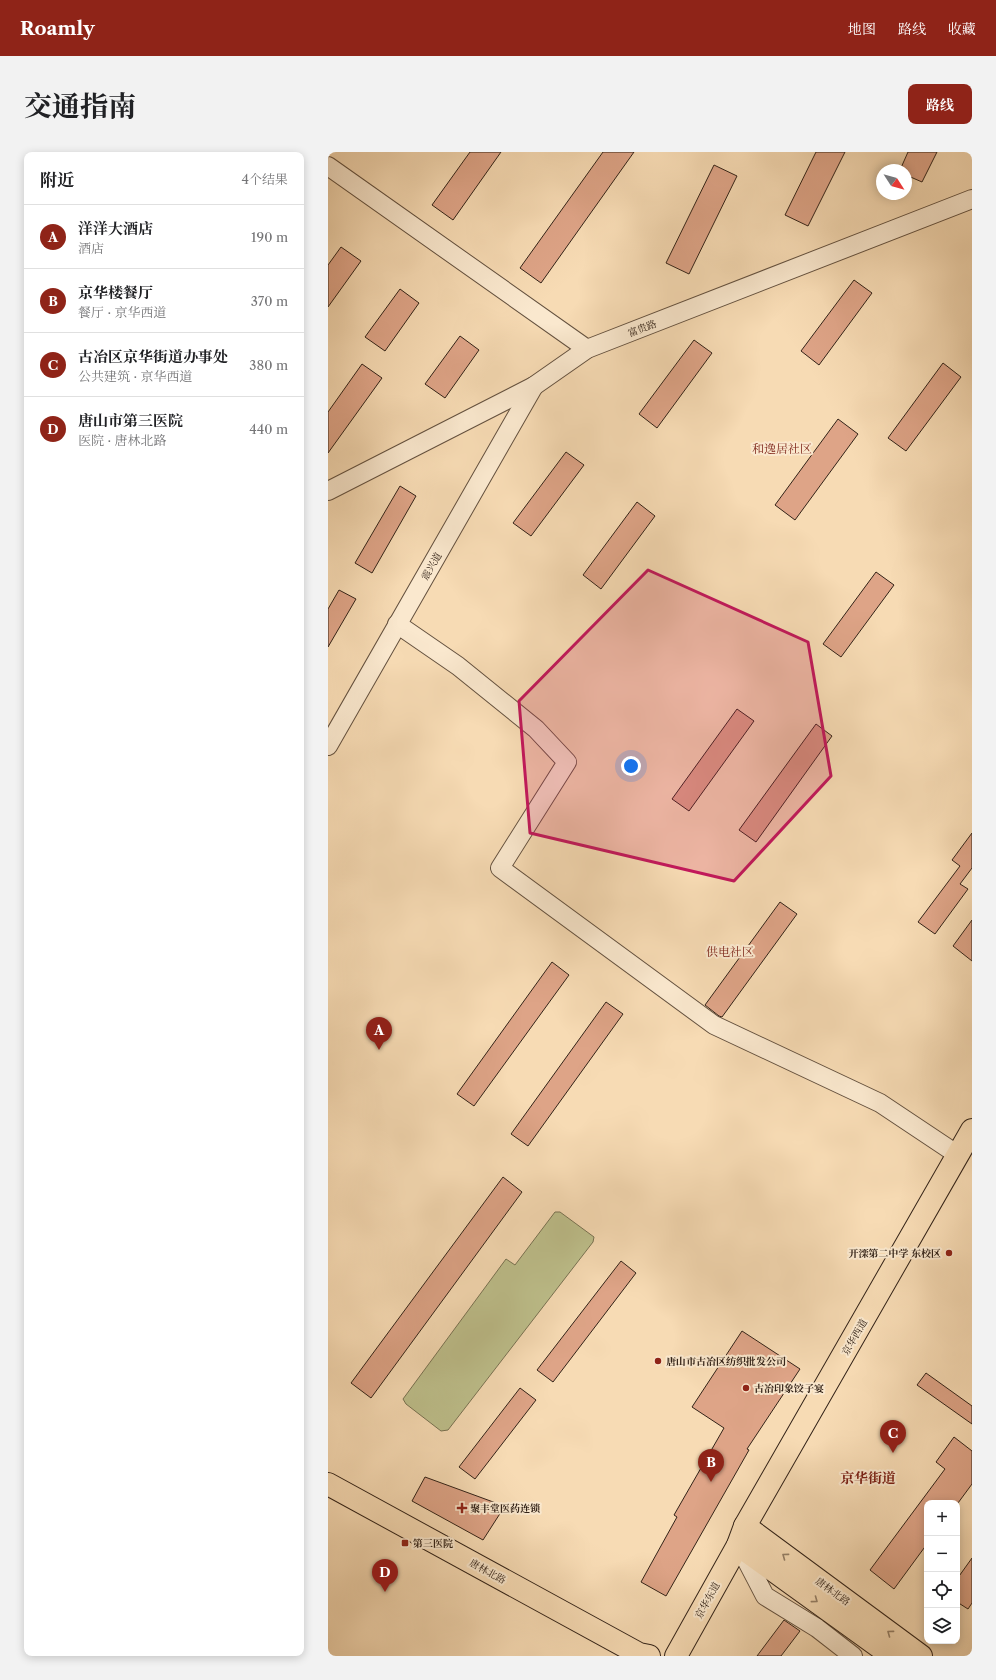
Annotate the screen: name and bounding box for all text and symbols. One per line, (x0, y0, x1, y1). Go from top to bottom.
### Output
text: Roamly (20, 17, 95, 40)
text: 地图 (848, 20, 876, 38)
text: 路线 (898, 20, 926, 38)
text: 收藏 (948, 20, 976, 38)
button: 路线 (908, 84, 972, 124)
text: 交通指南 (24, 89, 136, 123)
north arrow (876, 164, 912, 200)
text: 附近 (40, 170, 74, 190)
text: 4个结果 (241, 171, 288, 187)
text: 洋洋大酒店 (78, 219, 153, 238)
text: A (48, 229, 58, 245)
text: 190 m (251, 229, 288, 245)
text: 酒店 (78, 240, 104, 256)
text: 京华楼餐厅 (78, 283, 153, 302)
text: B (48, 293, 58, 309)
text: 370 m (251, 293, 288, 309)
text: 餐厅 · 京华西道 (78, 304, 167, 320)
street label: 富贵路 (626, 317, 659, 340)
text: 古冶区京华街道办事处 (78, 347, 228, 366)
text: C (48, 357, 58, 373)
text: 380 m (249, 357, 288, 373)
text: 公共建筑 · 京华西道 (78, 368, 193, 384)
text: 唐山市第三医院 (78, 411, 183, 430)
text: D (47, 421, 59, 437)
text: 440 m (249, 421, 288, 437)
text: 医院 · 唐林北路 (78, 432, 167, 448)
district label: 和逸居社区 (752, 441, 812, 456)
street label: 震兴道 (418, 550, 445, 582)
your location (621, 756, 641, 776)
district label: 供电社区 (706, 944, 754, 959)
pin: A (366, 1017, 392, 1050)
place label: 开滦第二中学 东校区 (848, 1247, 941, 1260)
marker: 开滦第二中学 东校区 (944, 1248, 954, 1258)
street label: 京华西道 (839, 1317, 870, 1358)
place label: 唐山市古冶区纺织批发公司 (666, 1355, 786, 1368)
marker: 唐山市古冶区纺织批发公司 (653, 1356, 663, 1366)
place label: 古冶印象饺子宴 (754, 1382, 824, 1395)
marker: 古冶印象饺子宴 (741, 1383, 751, 1393)
pin: C (880, 1420, 906, 1453)
pin: B (698, 1449, 724, 1482)
district label: 京华街道 (840, 1469, 896, 1487)
map controls (924, 1500, 960, 1644)
button: + (924, 1500, 960, 1536)
place label: 聚丰堂医药连锁 (470, 1502, 540, 1515)
marker: 聚丰堂医药连锁 (457, 1503, 467, 1513)
button: − (924, 1536, 960, 1572)
place label: 第三医院 (413, 1537, 453, 1550)
marker: 第三医院 (400, 1538, 410, 1548)
one-way arrow (783, 1554, 790, 1561)
street label: 唐林北路 (467, 1556, 508, 1587)
pin: D (372, 1559, 398, 1592)
button: locate (924, 1572, 960, 1608)
street label: 唐林北路 (813, 1574, 853, 1608)
street label: 京华东道 (692, 1580, 723, 1621)
one-way arrow (811, 1595, 818, 1603)
button: layers (924, 1608, 960, 1644)
one-way arrow (887, 1630, 894, 1638)

